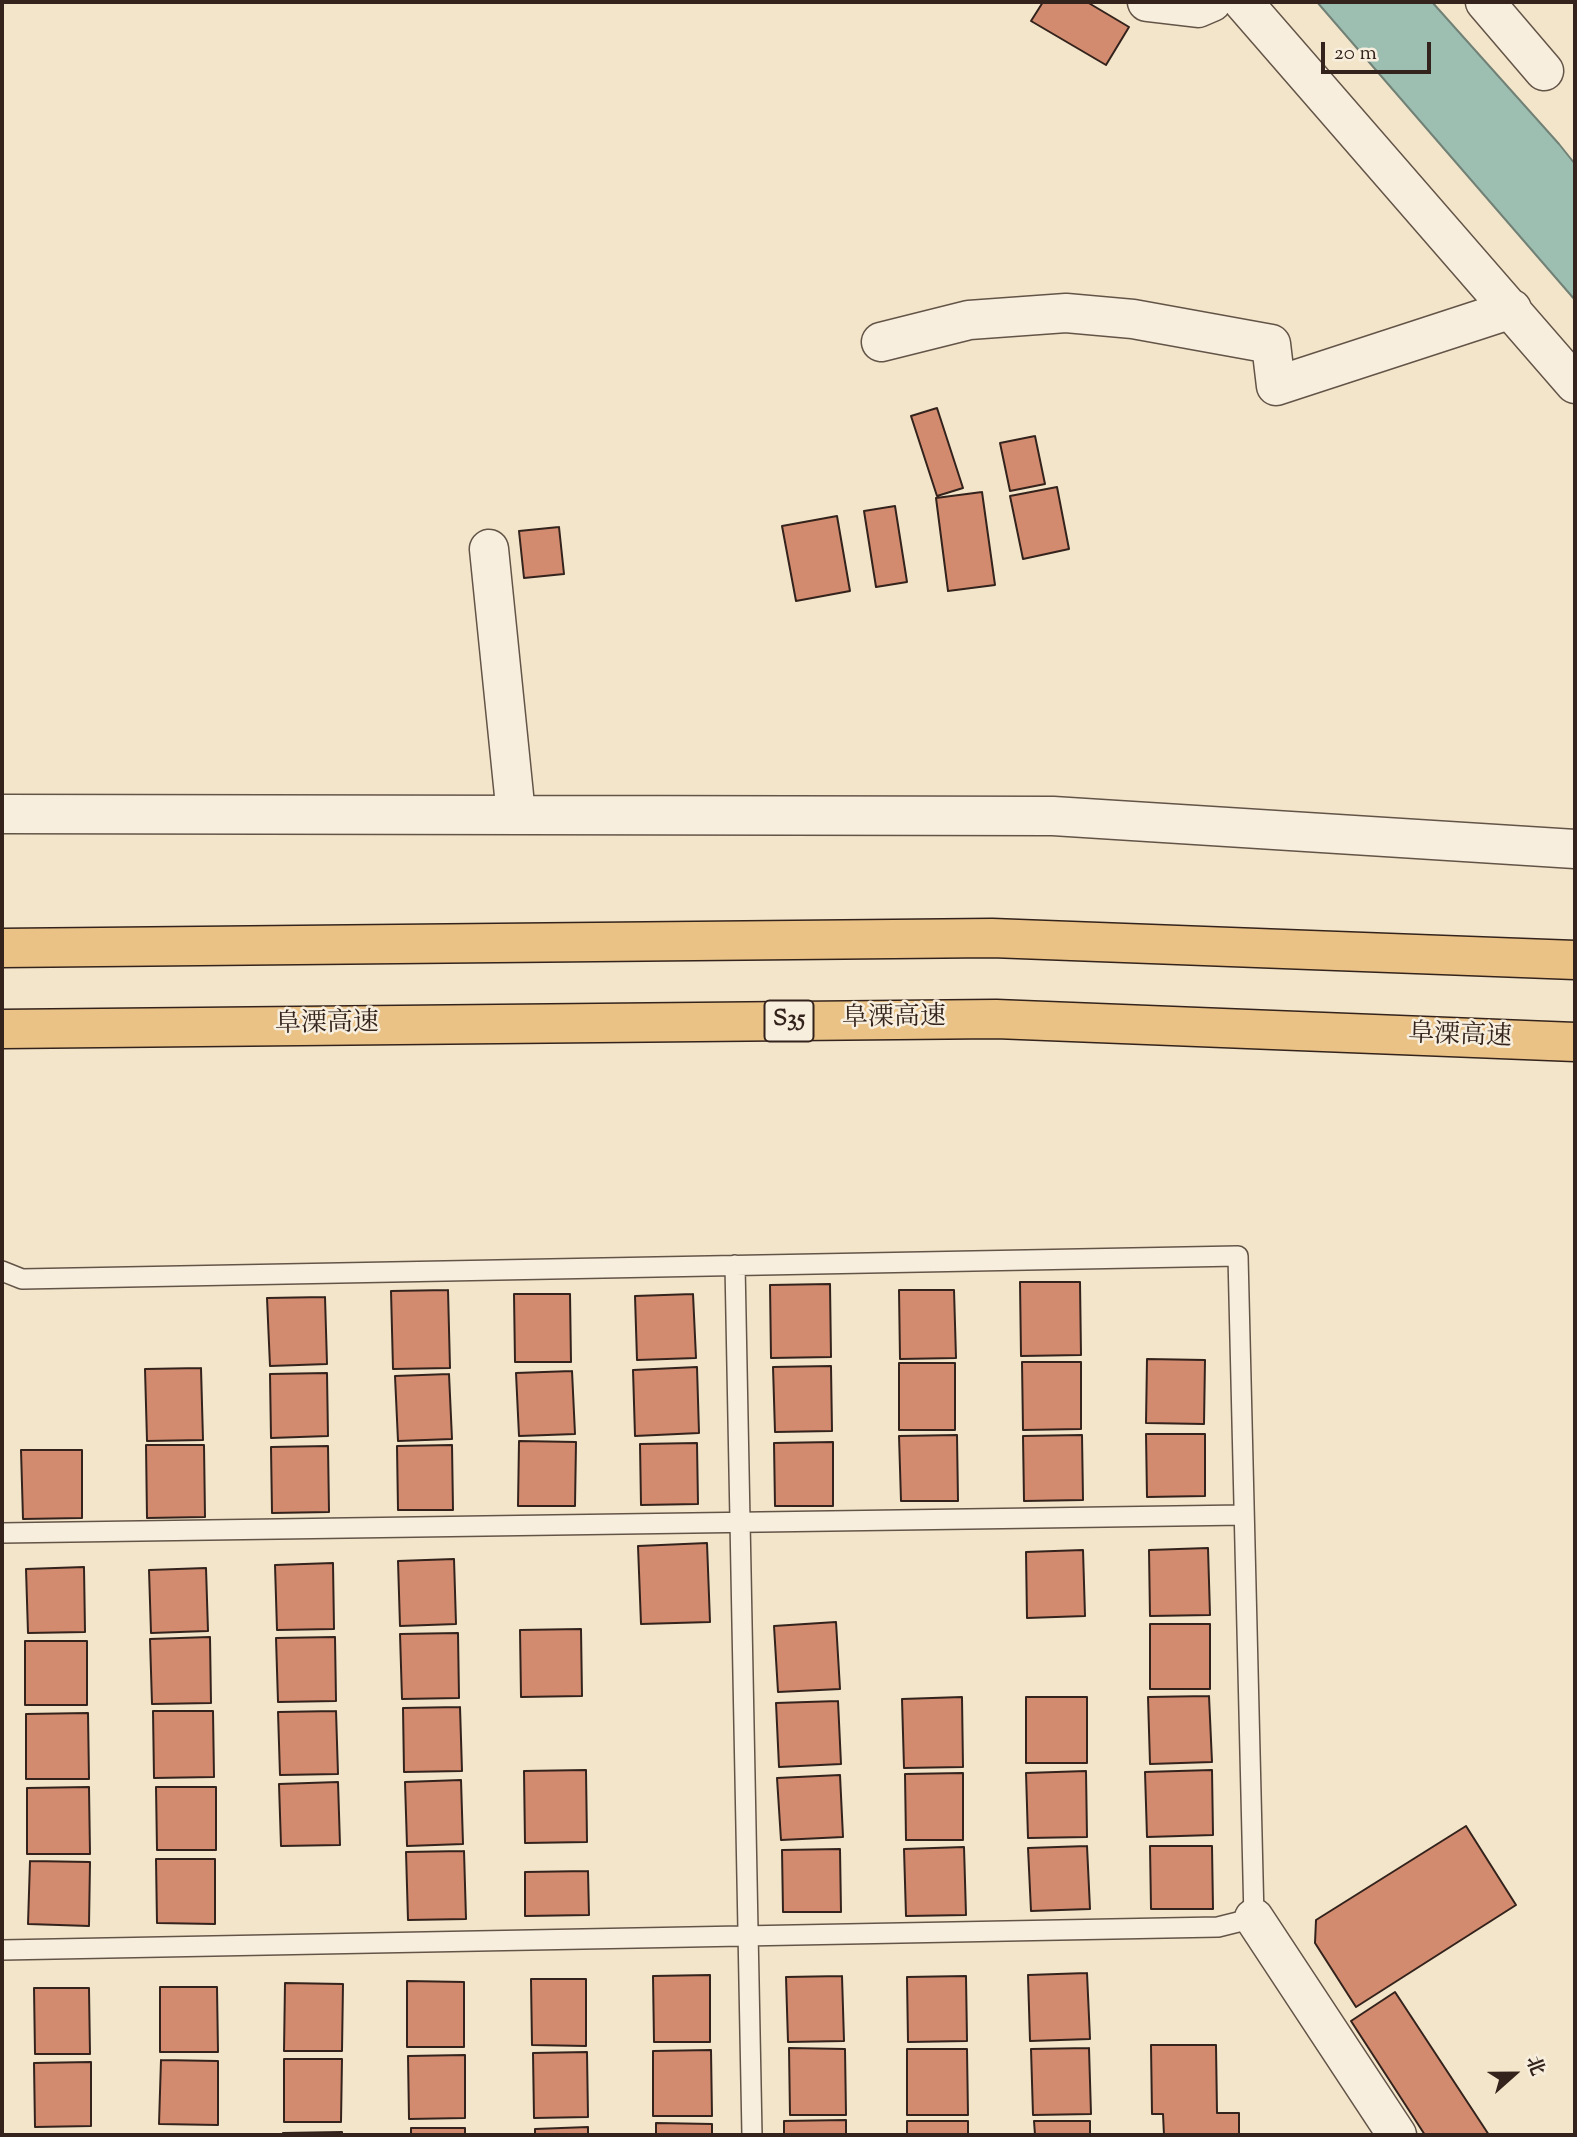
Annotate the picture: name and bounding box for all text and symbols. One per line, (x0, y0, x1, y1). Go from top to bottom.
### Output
scale bar (1325, 28, 1435, 72)
text: 20 m (1334, 39, 1377, 69)
road number: S35 (764, 1001, 814, 1042)
street label: 阜溧高速 (842, 1003, 946, 1037)
street label: 阜溧高速 (275, 1009, 379, 1043)
street label: 阜溧高速 (1407, 1021, 1513, 1055)
north arrow (1479, 2039, 1549, 2109)
text: 北 (1518, 2053, 1550, 2080)

